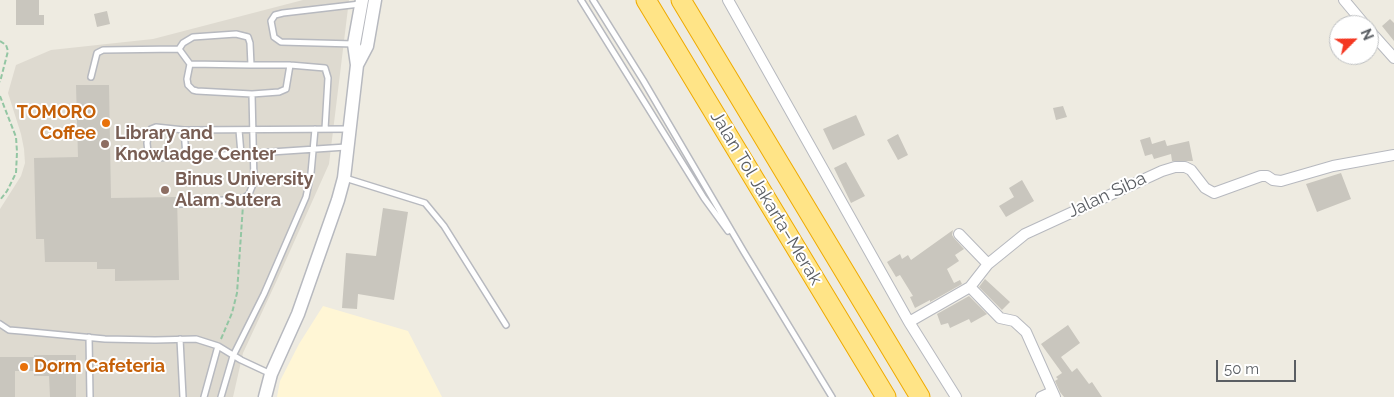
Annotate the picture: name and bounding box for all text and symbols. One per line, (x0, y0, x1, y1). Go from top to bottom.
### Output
north arrow (1329, 15, 1379, 65)
text: N (1357, 26, 1376, 43)
place label: TOMORO Coffee (17, 102, 96, 144)
street label: Jalan Tol Jakarta–Merak (705, 107, 827, 289)
marker: TOMORO Coffee (100, 117, 112, 129)
place label: Library and Knowladge Center (115, 123, 276, 166)
marker: Library and Knowladge Center (99, 138, 111, 150)
street label: Jalan Siba (1064, 167, 1150, 223)
place label: Binus University Alam Sutera (175, 169, 313, 212)
marker: Binus University Alam Sutera (159, 184, 171, 196)
scale bar (1219, 350, 1299, 382)
place label: Dorm Cafeteria (34, 356, 165, 378)
text: 50 m (1224, 360, 1259, 378)
marker: Dorm Cafeteria (18, 361, 30, 373)

